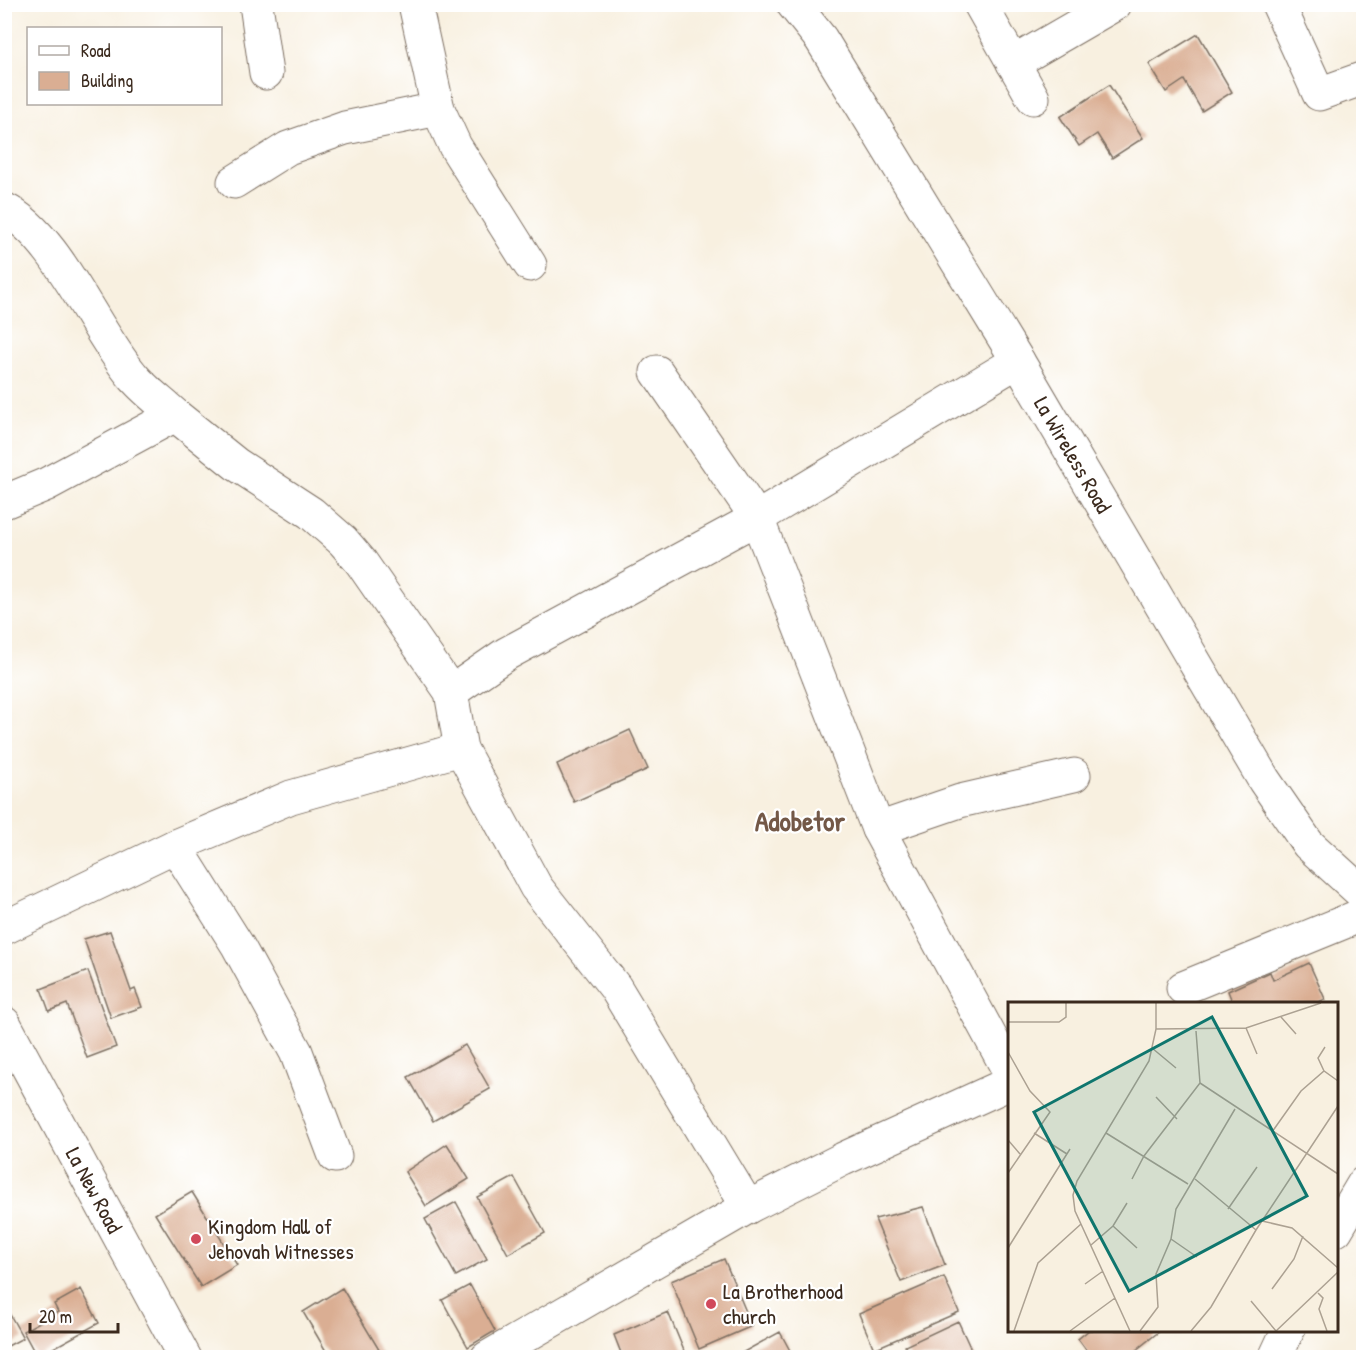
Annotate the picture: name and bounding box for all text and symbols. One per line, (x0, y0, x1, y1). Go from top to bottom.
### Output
legend (27, 27, 222, 105)
text: Road (81, 38, 111, 63)
text: Building (81, 68, 133, 93)
street label: La Wireless Road (1027, 391, 1119, 519)
district label: Adobetor (755, 802, 845, 840)
inset map (1008, 1002, 1338, 1332)
street label: La New Road (59, 1142, 130, 1239)
place label: Kingdom Hall of Jehovah Witnesses (208, 1211, 354, 1266)
marker: Kingdom Hall of Jehovah Witnesses (189, 1232, 203, 1246)
place label: La Brotherhood church (723, 1276, 843, 1331)
scale bar (30, 1296, 118, 1334)
marker: La Brotherhood church (704, 1297, 718, 1311)
text: 20 m (39, 1304, 72, 1329)

